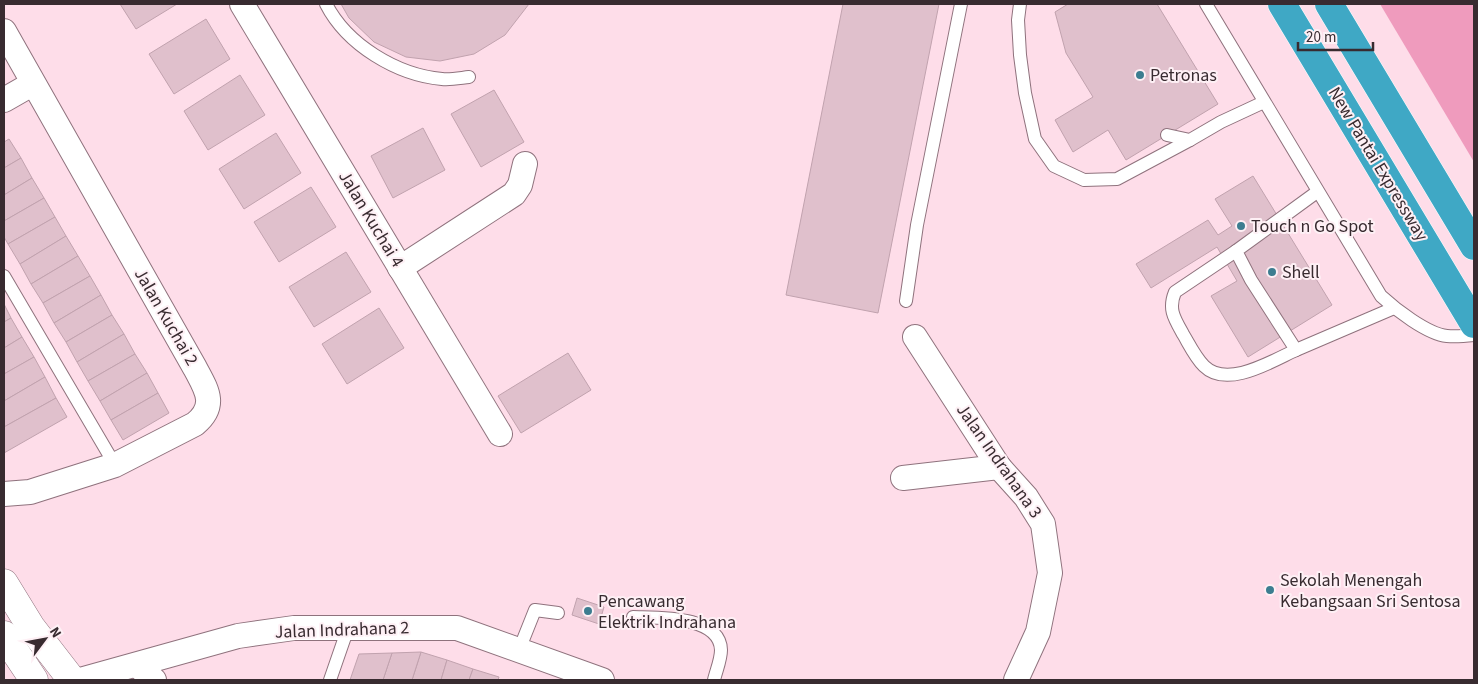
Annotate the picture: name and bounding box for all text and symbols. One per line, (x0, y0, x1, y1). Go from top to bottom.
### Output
scale bar (1298, 20, 1373, 52)
text: 20 m (1306, 27, 1336, 48)
place label: Petronas (1150, 63, 1217, 88)
marker: Petronas (1134, 69, 1146, 81)
street label: New Pantai Expressway (1322, 82, 1434, 246)
street label: Jalan Kuchai 4 (332, 166, 410, 272)
place label: Touch n Go Spot (1251, 214, 1374, 239)
marker: Touch n Go Spot (1235, 220, 1247, 232)
place label: Shell (1282, 260, 1320, 285)
street label: Jalan Kuchai 2 (128, 264, 204, 370)
marker: Shell (1266, 266, 1278, 278)
street label: Jalan Indrahana 3 (950, 399, 1048, 523)
place label: Sekolah Menengah Kebangsaan Sri Sentosa (1280, 568, 1460, 614)
marker: Sekolah Menengah Kebangsaan Sri Sentosa (1264, 584, 1276, 596)
place label: Pencawang Elektrik Indrahana (598, 589, 736, 635)
marker: Pencawang Elektrik Indrahana (582, 605, 594, 617)
north arrow (20, 614, 70, 664)
street label: Jalan Indrahana 2 (274, 615, 410, 645)
text: N (44, 623, 66, 642)

